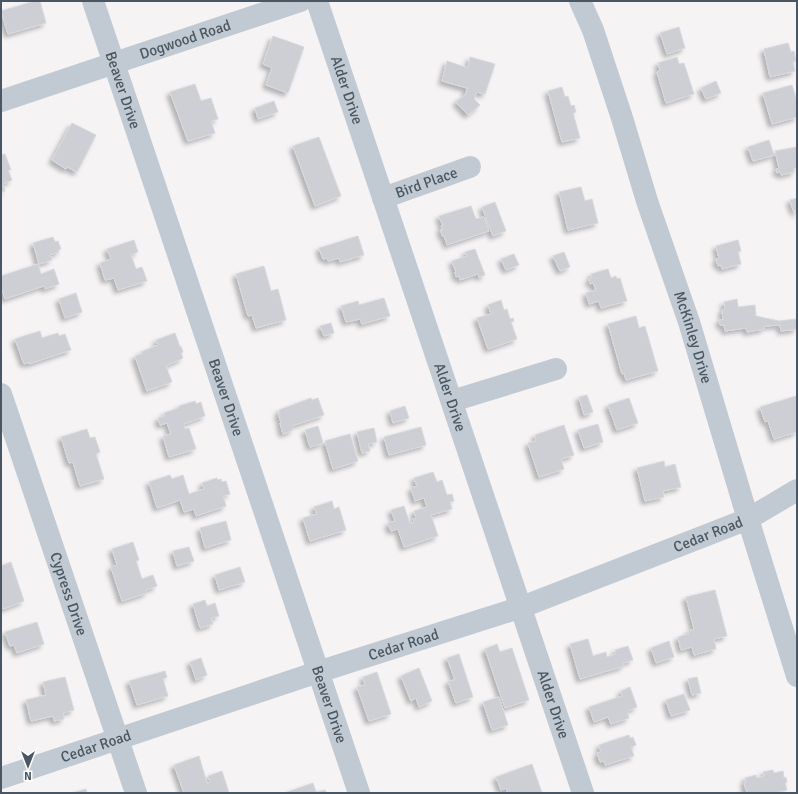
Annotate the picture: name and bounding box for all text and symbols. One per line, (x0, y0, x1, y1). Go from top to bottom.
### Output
street label: Dogwood Road (137, 16, 233, 63)
street label: Beaver Drive (102, 49, 144, 131)
street label: Alder Drive (327, 53, 367, 127)
street label: Bird Place (393, 163, 460, 202)
street label: McKinley Drive (670, 289, 716, 386)
street label: Beaver Drive (205, 356, 247, 438)
street label: Alder Drive (430, 361, 470, 434)
street label: Cedar Road (671, 513, 745, 556)
street label: Cypress Drive (46, 550, 91, 638)
street label: Cedar Road (366, 625, 441, 664)
street label: Beaver Drive (308, 663, 351, 745)
street label: Alder Drive (533, 668, 573, 741)
street label: Cedar Road (58, 726, 133, 766)
north arrow (8, 746, 48, 786)
text: N (24, 769, 32, 782)

